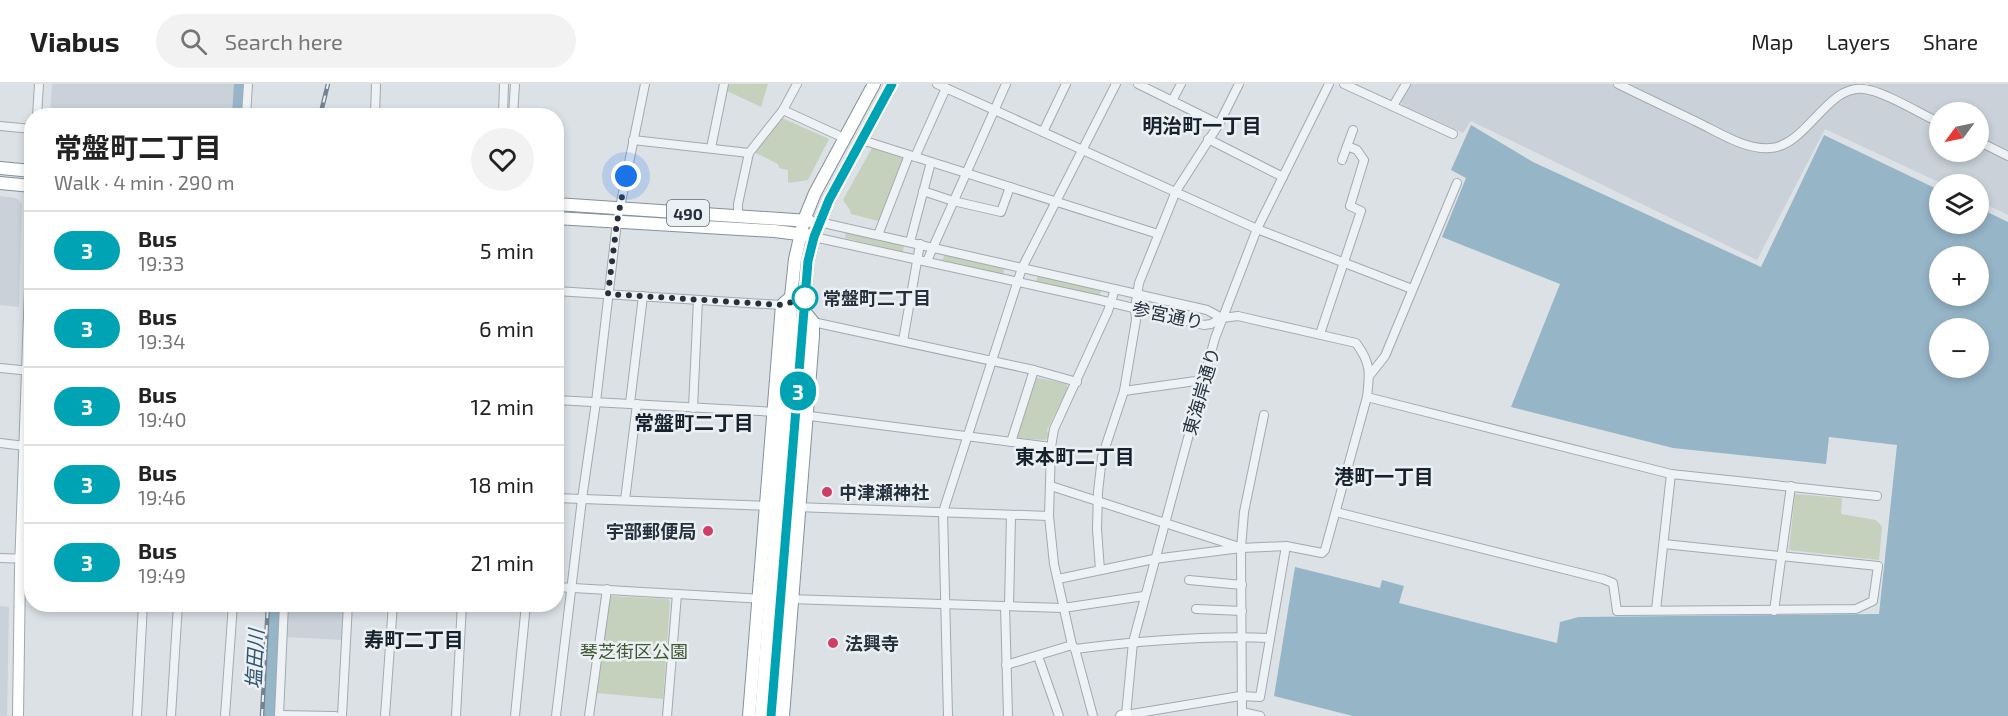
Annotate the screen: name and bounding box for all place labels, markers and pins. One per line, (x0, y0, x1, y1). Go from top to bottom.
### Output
marker: 常盤町二丁目 (792, 285, 818, 311)
place label: 常盤町二丁目 (823, 287, 931, 309)
place label: 中津瀬神社 (839, 481, 929, 503)
marker: 中津瀬神社 (820, 485, 834, 499)
place label: 宇部郵便局 (606, 520, 696, 542)
marker: 宇部郵便局 (701, 524, 715, 538)
place label: 法興寺 (845, 632, 899, 654)
marker: 法興寺 (826, 636, 840, 650)

